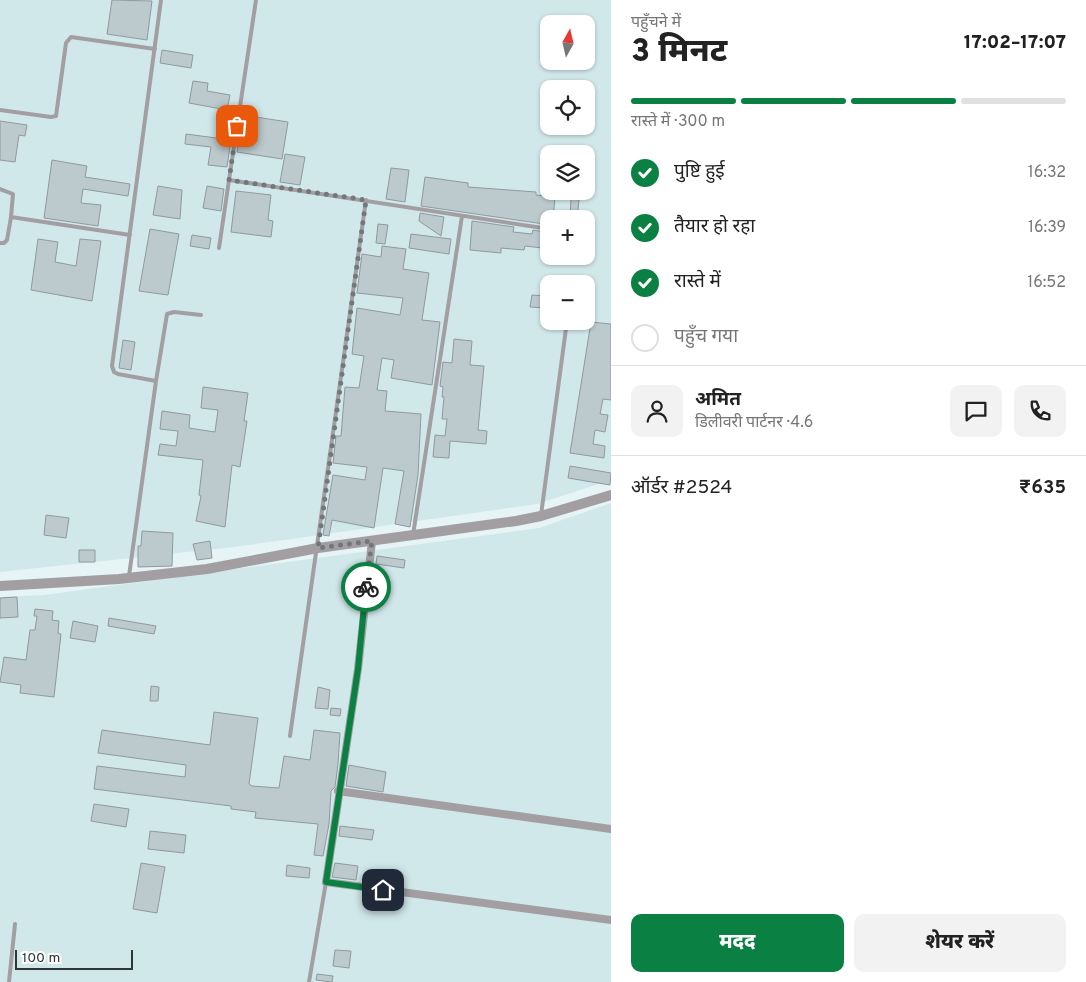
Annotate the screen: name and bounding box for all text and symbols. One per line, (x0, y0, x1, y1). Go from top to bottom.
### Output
text: पहुँचने में (631, 13, 681, 33)
north arrow (540, 15, 595, 70)
map controls (540, 15, 595, 330)
text: 17:02–17:07 (964, 31, 1066, 55)
text: 3 मिनट (631, 33, 727, 73)
button: locate (540, 80, 595, 135)
pin (216, 105, 258, 147)
icon: bag (223, 112, 251, 140)
text: रास्ते में · 300 m (631, 112, 725, 132)
button: layers (540, 145, 595, 200)
icon: check (631, 159, 659, 187)
text: पुष्टि हुई (674, 160, 725, 184)
text: 16:32 (1028, 163, 1066, 183)
button: + (540, 210, 595, 265)
icon: check (631, 214, 659, 242)
text: तैयार हो रहा (674, 215, 755, 239)
text: 16:39 (1028, 218, 1066, 238)
icon: check (631, 269, 659, 297)
text: रास्ते में (674, 270, 721, 294)
text: 16:52 (1027, 273, 1066, 293)
button: − (540, 275, 595, 330)
text: पहुँच गया (674, 325, 738, 349)
button: person (631, 385, 683, 437)
button: chat (950, 385, 1002, 437)
button: phone (1014, 385, 1066, 437)
text: अमित (695, 388, 741, 412)
text: डिलीवरी पार्टनर · 4.6 (695, 413, 813, 433)
text: ऑर्डर #2524 (631, 476, 732, 500)
text: ₹635 (1019, 476, 1066, 500)
courier (341, 562, 391, 612)
icon: bike (352, 573, 380, 601)
pin (362, 869, 404, 911)
icon: home (369, 876, 397, 904)
button: मदद (631, 914, 844, 972)
button: शेयर करें (854, 914, 1066, 972)
scale bar (15, 947, 132, 970)
text: 100 m (22, 950, 60, 967)

